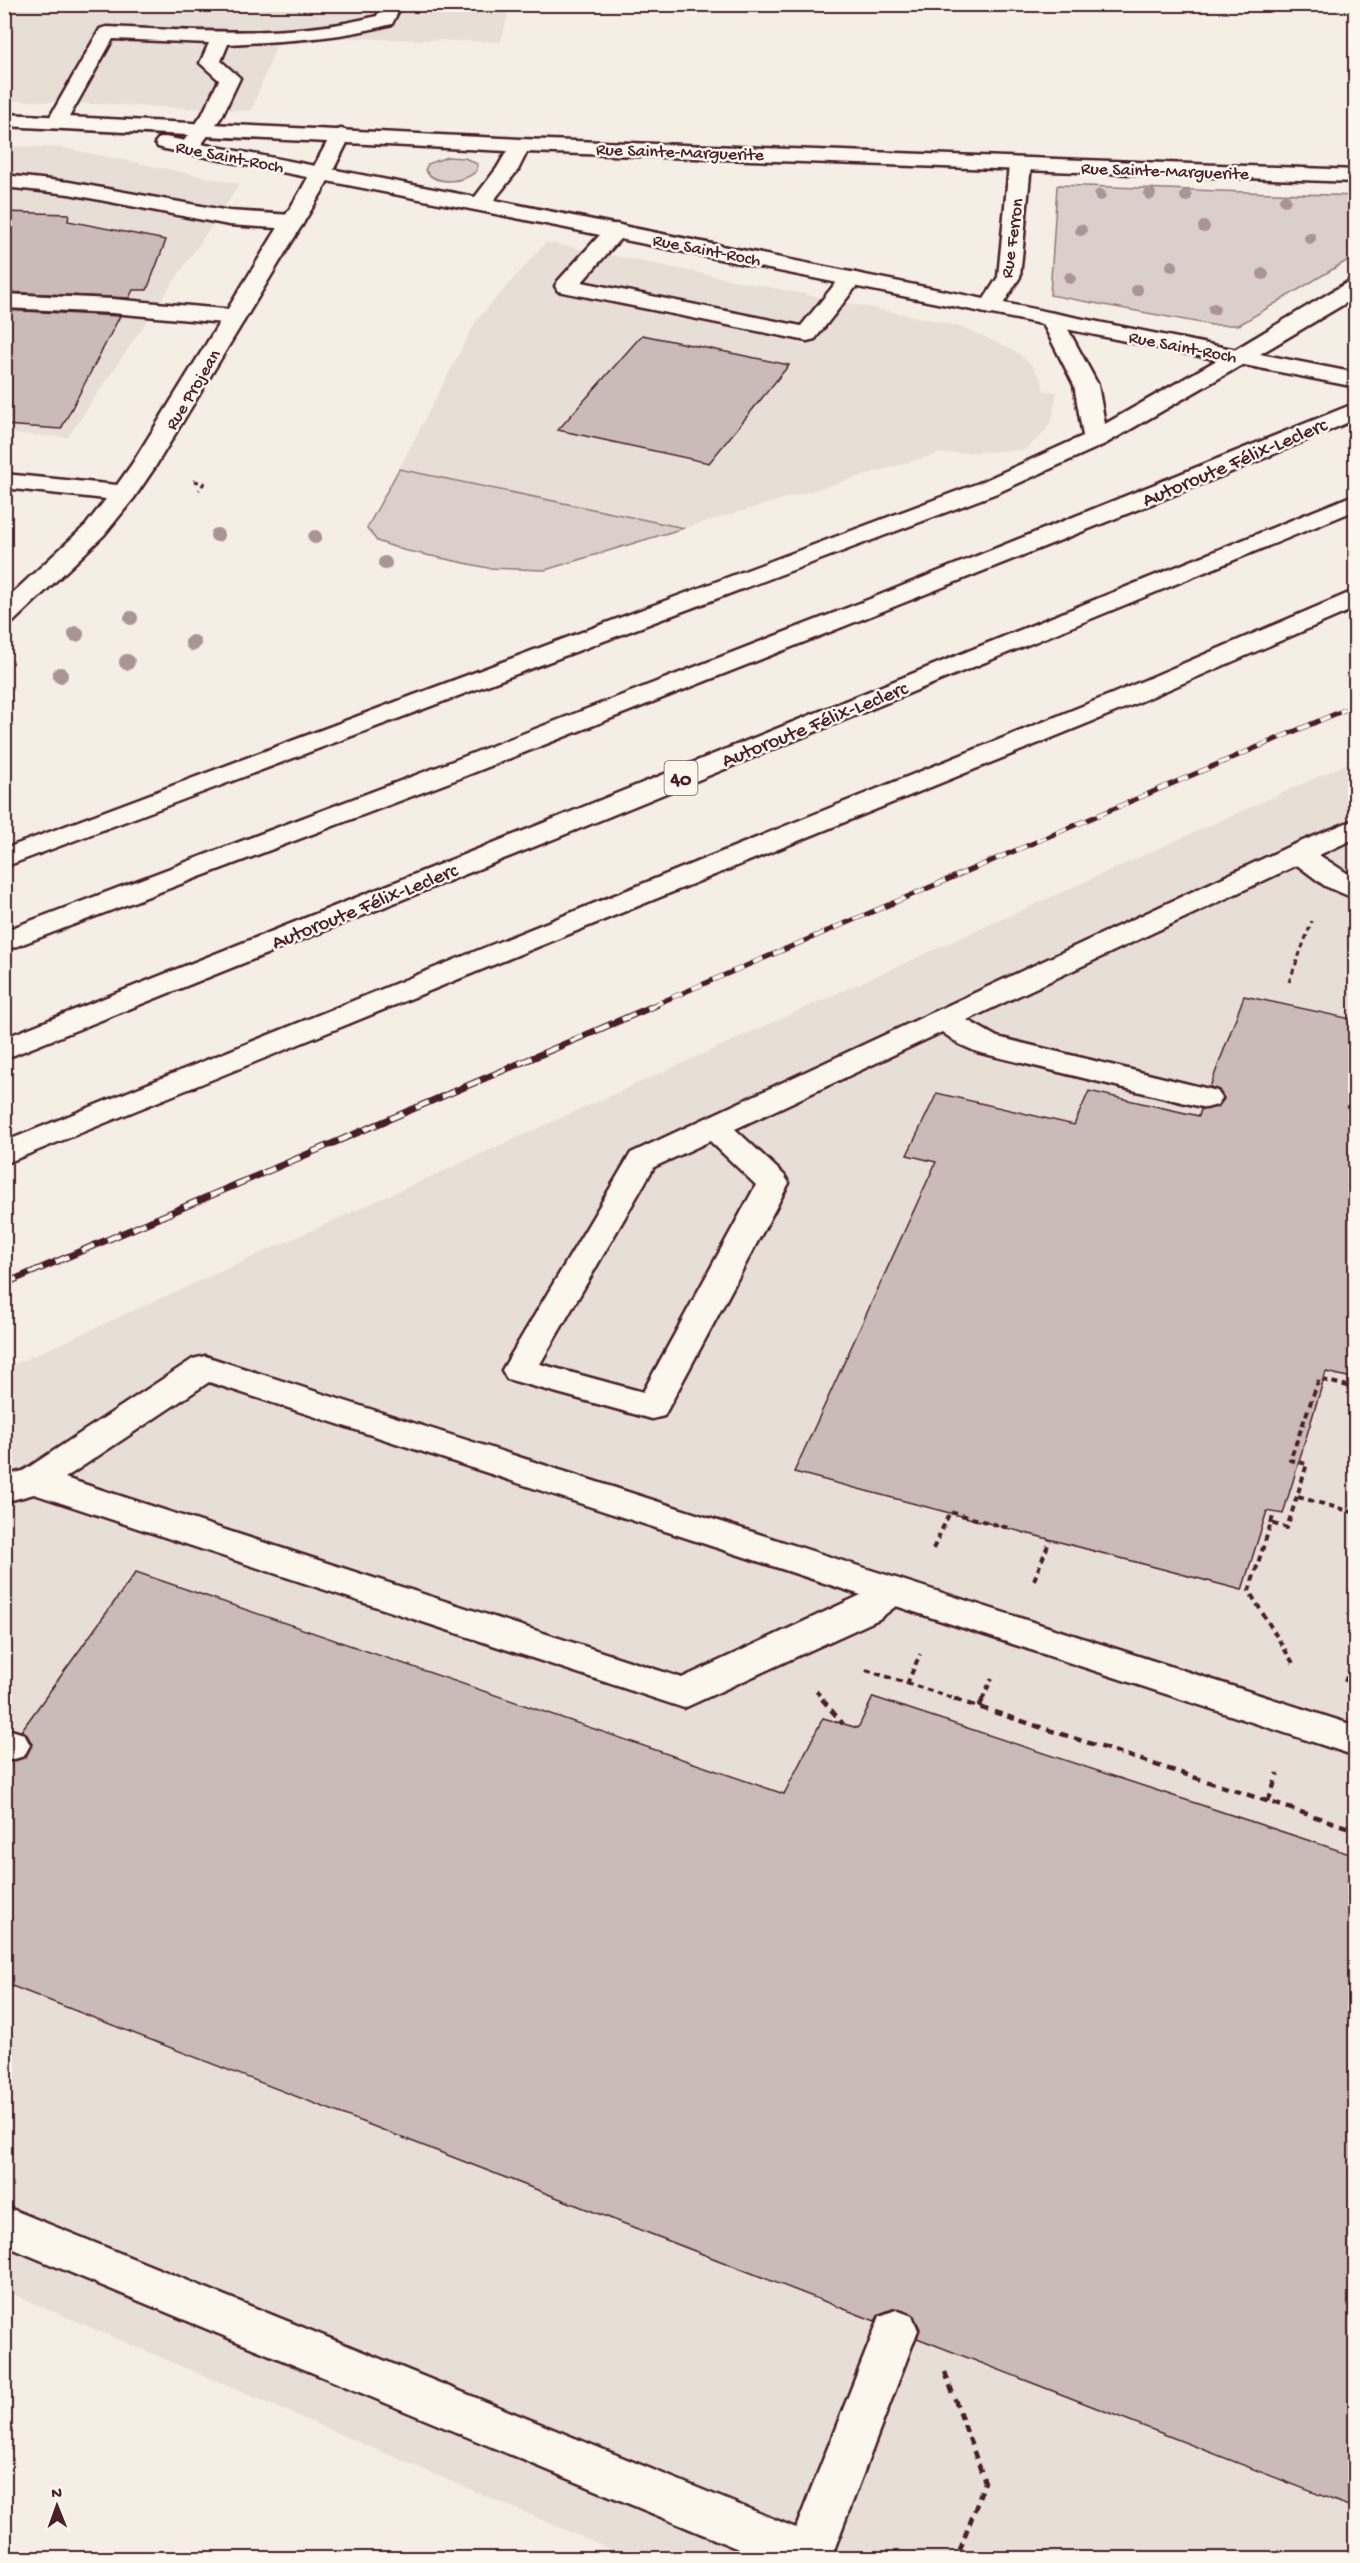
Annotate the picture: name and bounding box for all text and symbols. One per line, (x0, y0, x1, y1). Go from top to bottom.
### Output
street label: Rue Saint-Roch (174, 138, 286, 179)
street label: Rue Sainte-Marguerite (595, 140, 765, 167)
street label: Rue Sainte-Marguerite (1080, 159, 1250, 186)
street label: Rue Ferron (997, 197, 1030, 280)
street label: Rue Saint-Roch (651, 231, 763, 272)
street label: Rue Saint-Roch (1127, 328, 1239, 369)
street label: Rue Projean (162, 346, 227, 434)
street label: Autoroute Félix-Leclerc (1139, 414, 1332, 514)
street label: Autoroute Félix-Leclerc (719, 677, 913, 775)
road number: 40 (664, 761, 698, 795)
street label: Autoroute Félix-Leclerc (269, 859, 463, 957)
north arrow (27, 2476, 87, 2536)
text: N (51, 2485, 63, 2504)

